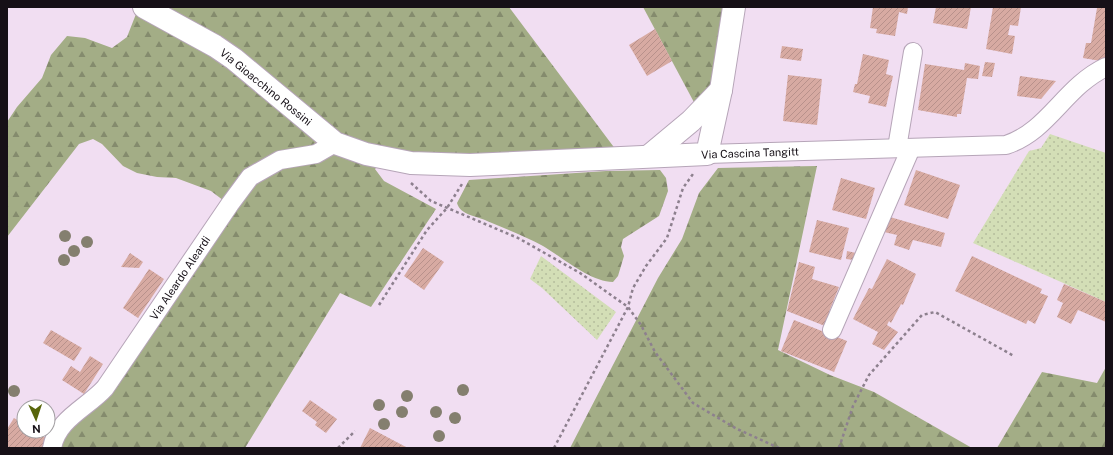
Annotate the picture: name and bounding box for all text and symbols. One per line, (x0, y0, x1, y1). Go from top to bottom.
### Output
street label: Via Gioacchino Rossini (218, 46, 314, 128)
street label: Via Cascina Tangitt (701, 145, 799, 161)
street label: Via Aleardo Aleardi (148, 234, 212, 322)
north arrow (16, 399, 56, 439)
text: N (32, 423, 41, 435)

